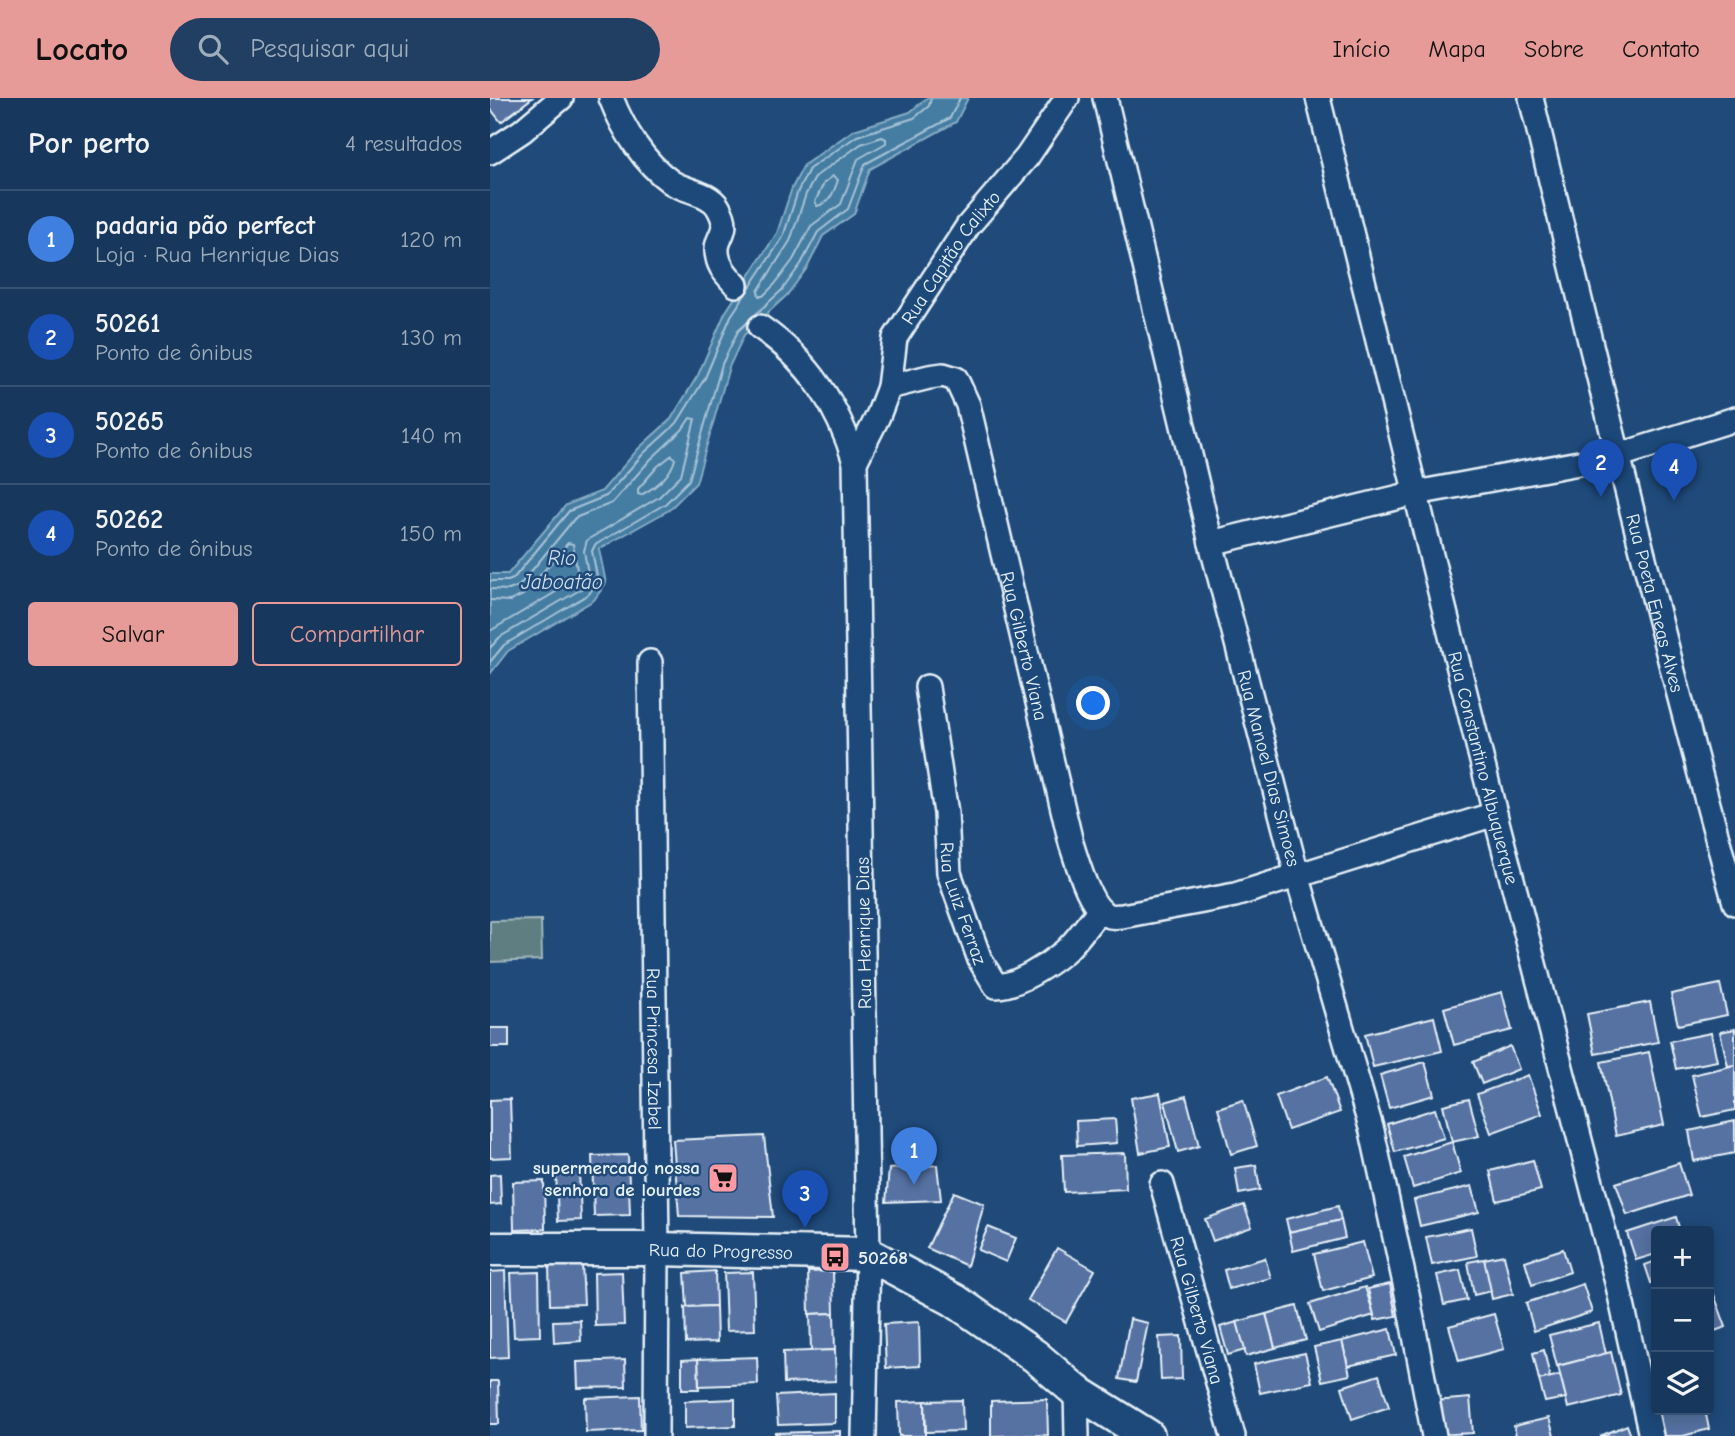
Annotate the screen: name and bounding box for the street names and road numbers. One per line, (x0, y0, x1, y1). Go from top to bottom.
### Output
street label: Rua Capitão Calixto (897, 186, 1005, 329)
street label: Rua Poeta Eneas Alves (1621, 512, 1688, 695)
street label: Rua Gilberto Viana (995, 569, 1052, 723)
street label: Rua Constantino Albuquerque (1443, 649, 1523, 887)
street label: Rua Manoel Dias Simoes (1232, 668, 1304, 869)
street label: Rua Luiz Ferraz (935, 841, 991, 968)
street label: Rua Henrique Dias (852, 857, 876, 1009)
street label: Rua Princesa Izabel (642, 968, 666, 1130)
street label: Rua Gilberto Viana (1165, 1234, 1228, 1387)
street label: Rua do Progresso (649, 1239, 793, 1264)

